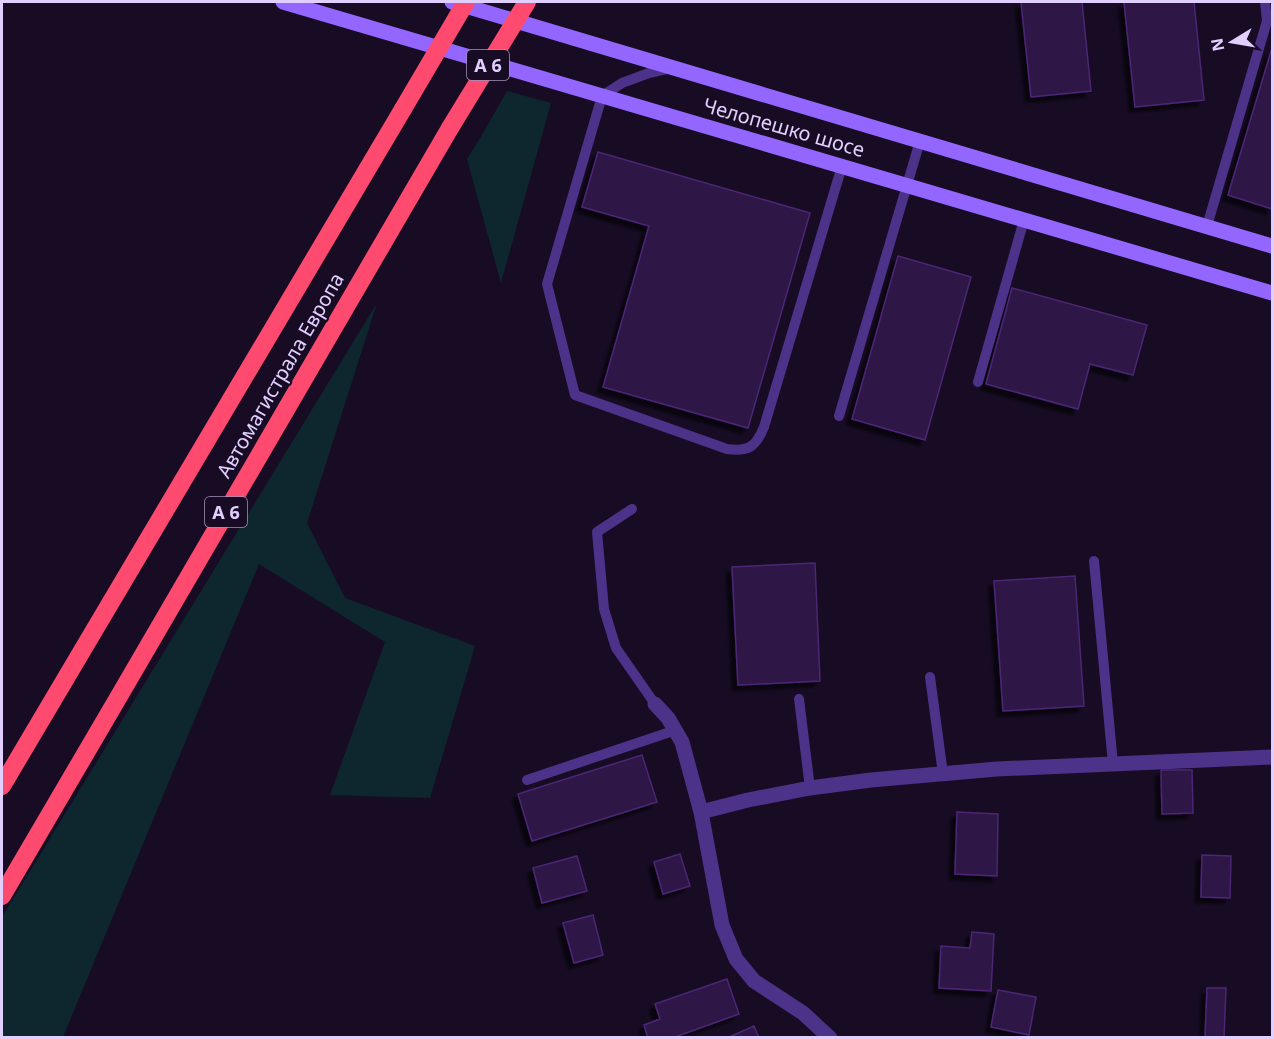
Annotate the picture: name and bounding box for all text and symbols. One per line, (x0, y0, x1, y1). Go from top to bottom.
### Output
north arrow (1202, 12, 1262, 72)
text: N (1205, 36, 1229, 53)
road number: A 6 (467, 50, 509, 80)
street label: Челопешко шосе (700, 91, 868, 163)
street label: Автомагистрала Европа (210, 268, 350, 482)
road number: A 6 (205, 497, 247, 527)

